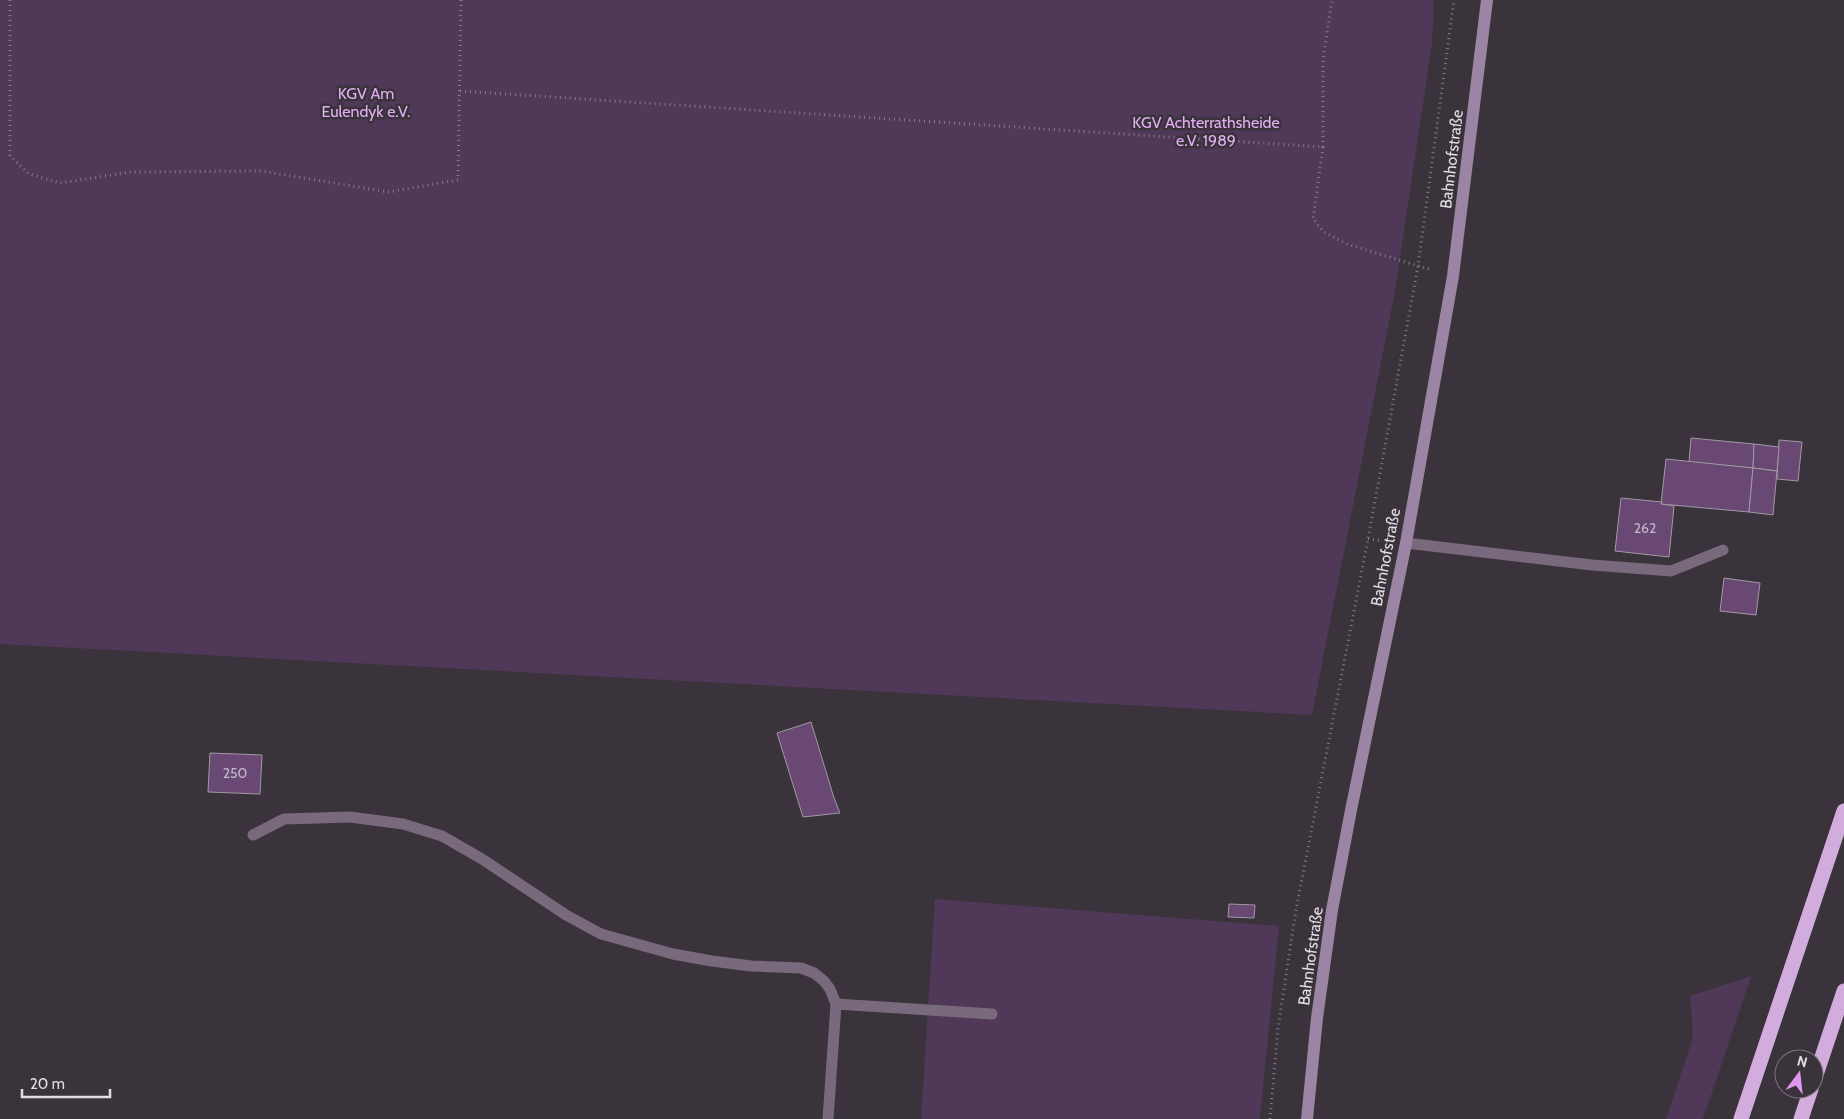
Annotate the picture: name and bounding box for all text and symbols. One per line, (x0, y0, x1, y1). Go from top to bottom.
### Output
park label: KGV Am Eulendyk e.V. (322, 84, 410, 121)
street label: Bahnhofstraße (1436, 109, 1467, 210)
park label: KGV Achterrathsheide e.V. 1989 (1132, 113, 1280, 150)
street label: Bahnhofstraße (1367, 506, 1404, 608)
house number: 262 (1634, 519, 1656, 537)
house number: 250 (223, 764, 248, 782)
street label: Bahnhofstraße (1294, 905, 1327, 1007)
north arrow (1774, 1049, 1824, 1099)
text: N (1795, 1051, 1809, 1071)
scale bar (22, 1066, 110, 1098)
text: 20 m (30, 1075, 65, 1093)

